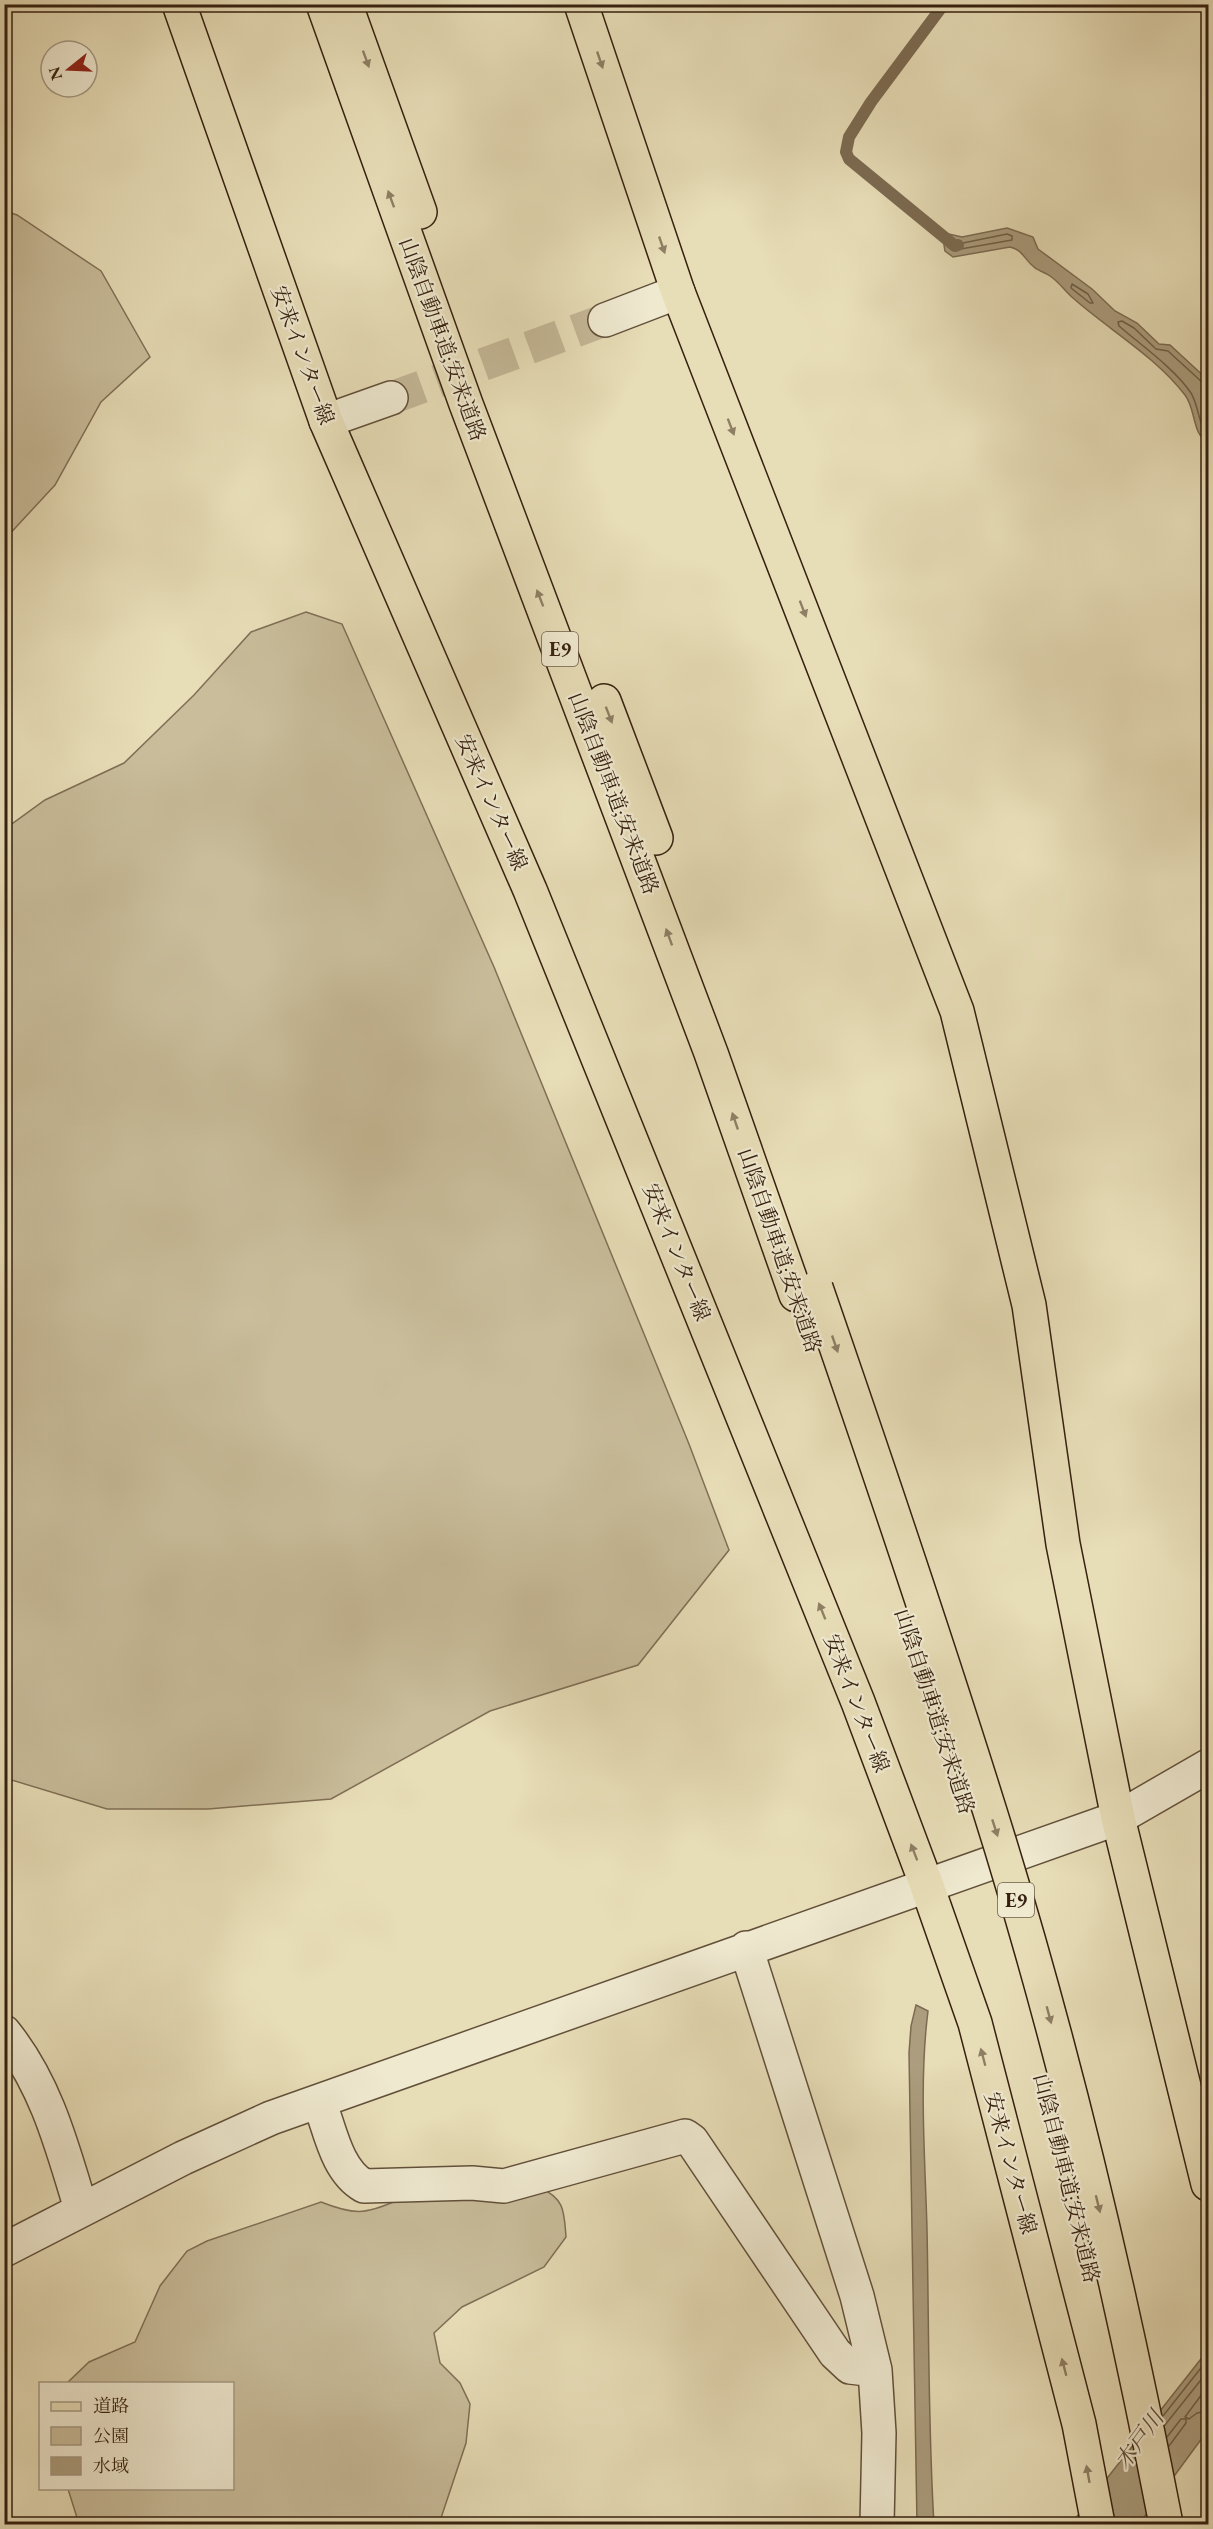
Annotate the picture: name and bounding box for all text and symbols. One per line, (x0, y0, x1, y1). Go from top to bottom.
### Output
north arrow (39, 39, 99, 99)
one-way arrow (361, 51, 371, 69)
one-way arrow (596, 51, 605, 69)
text: N (43, 64, 67, 83)
one-way arrow (386, 190, 396, 208)
street label: 山陰自動車道;安来道路 (394, 233, 492, 445)
one-way arrow (658, 236, 668, 254)
street label: 安来インター線 (265, 282, 341, 428)
one-way arrow (727, 418, 737, 436)
one-way arrow (535, 589, 544, 607)
one-way arrow (798, 600, 808, 618)
road number: E9 (542, 632, 578, 666)
street label: 山陰自動車道;安来道路 (563, 688, 665, 898)
one-way arrow (605, 706, 615, 724)
street label: 安来インター線 (450, 730, 534, 874)
one-way arrow (663, 928, 673, 946)
one-way arrow (730, 1112, 739, 1130)
street label: 山陰自動車道;安来道路 (732, 1144, 828, 1356)
street label: 安来インター線 (637, 1179, 717, 1325)
one-way arrow (831, 1335, 841, 1353)
one-way arrow (817, 1602, 827, 1620)
street label: 山陰自動車道;安来道路 (889, 1605, 981, 1817)
street label: 安来インター線 (818, 1630, 896, 1776)
one-way arrow (990, 1819, 1000, 1837)
one-way arrow (909, 1843, 919, 1861)
road number: E9 (998, 1883, 1034, 1917)
one-way arrow (1044, 2006, 1054, 2025)
one-way arrow (978, 2048, 988, 2066)
street label: 山陰自動車道;安来道路 (1028, 2071, 1106, 2285)
street label: 安来インター線 (979, 2089, 1043, 2237)
one-way arrow (1094, 2195, 1103, 2213)
one-way arrow (1059, 2358, 1069, 2377)
legend (39, 2382, 234, 2490)
text: 道路 (93, 2394, 129, 2417)
water label: 木戸川 (1108, 2403, 1171, 2475)
text: 公園 (93, 2424, 129, 2447)
text: 水域 (93, 2454, 129, 2477)
one-way arrow (1084, 2465, 1093, 2484)

